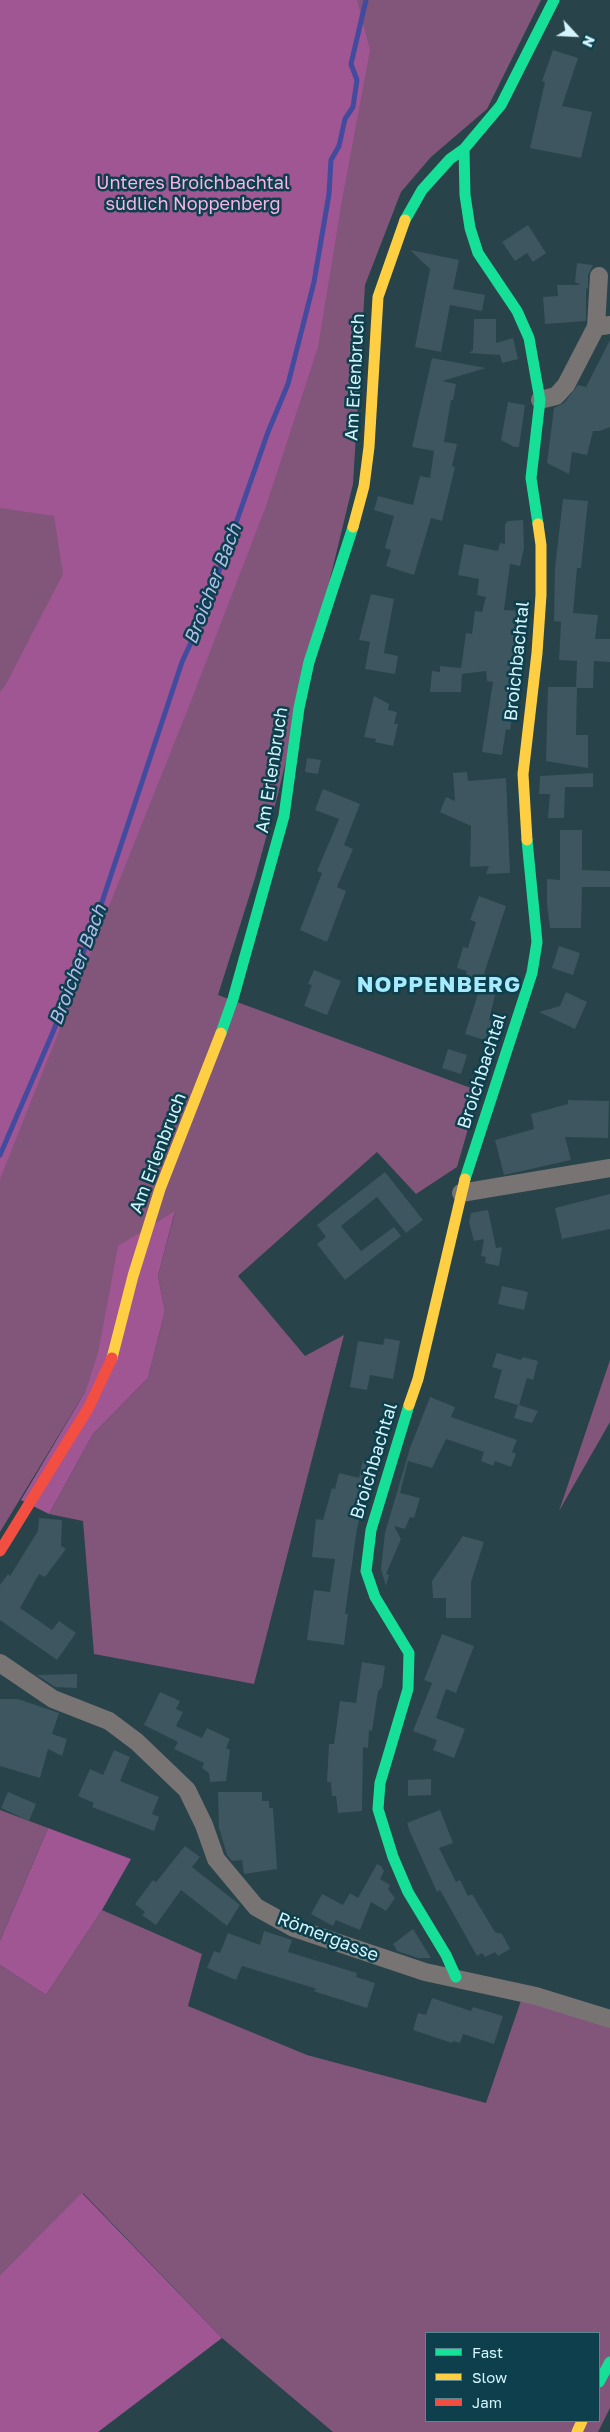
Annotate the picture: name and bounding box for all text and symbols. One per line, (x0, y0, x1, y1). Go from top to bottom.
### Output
north arrow (550, 10, 600, 60)
text: N (579, 33, 599, 50)
park label: Unteres Broichbachtal südlich Noppenberg (96, 172, 290, 214)
street label: Am Erlenbruch (341, 313, 369, 441)
water label: Broicher Bach (180, 521, 246, 647)
street label: Broichbachtal (500, 600, 534, 722)
street label: Am Erlenbruch (251, 705, 293, 835)
water label: Broicher Bach (45, 902, 111, 1028)
district label: NOPPENBERG (356, 972, 522, 998)
street label: Broichbachtal (453, 1010, 511, 1132)
street label: Am Erlenbruch (125, 1090, 191, 1216)
street label: Broichbachtal (346, 1400, 402, 1522)
street label: Römergasse (274, 1908, 382, 1966)
legend (425, 2332, 600, 2422)
text: Fast (472, 2343, 503, 2361)
text: Slow (472, 2368, 507, 2386)
text: Jam (472, 2393, 502, 2411)

